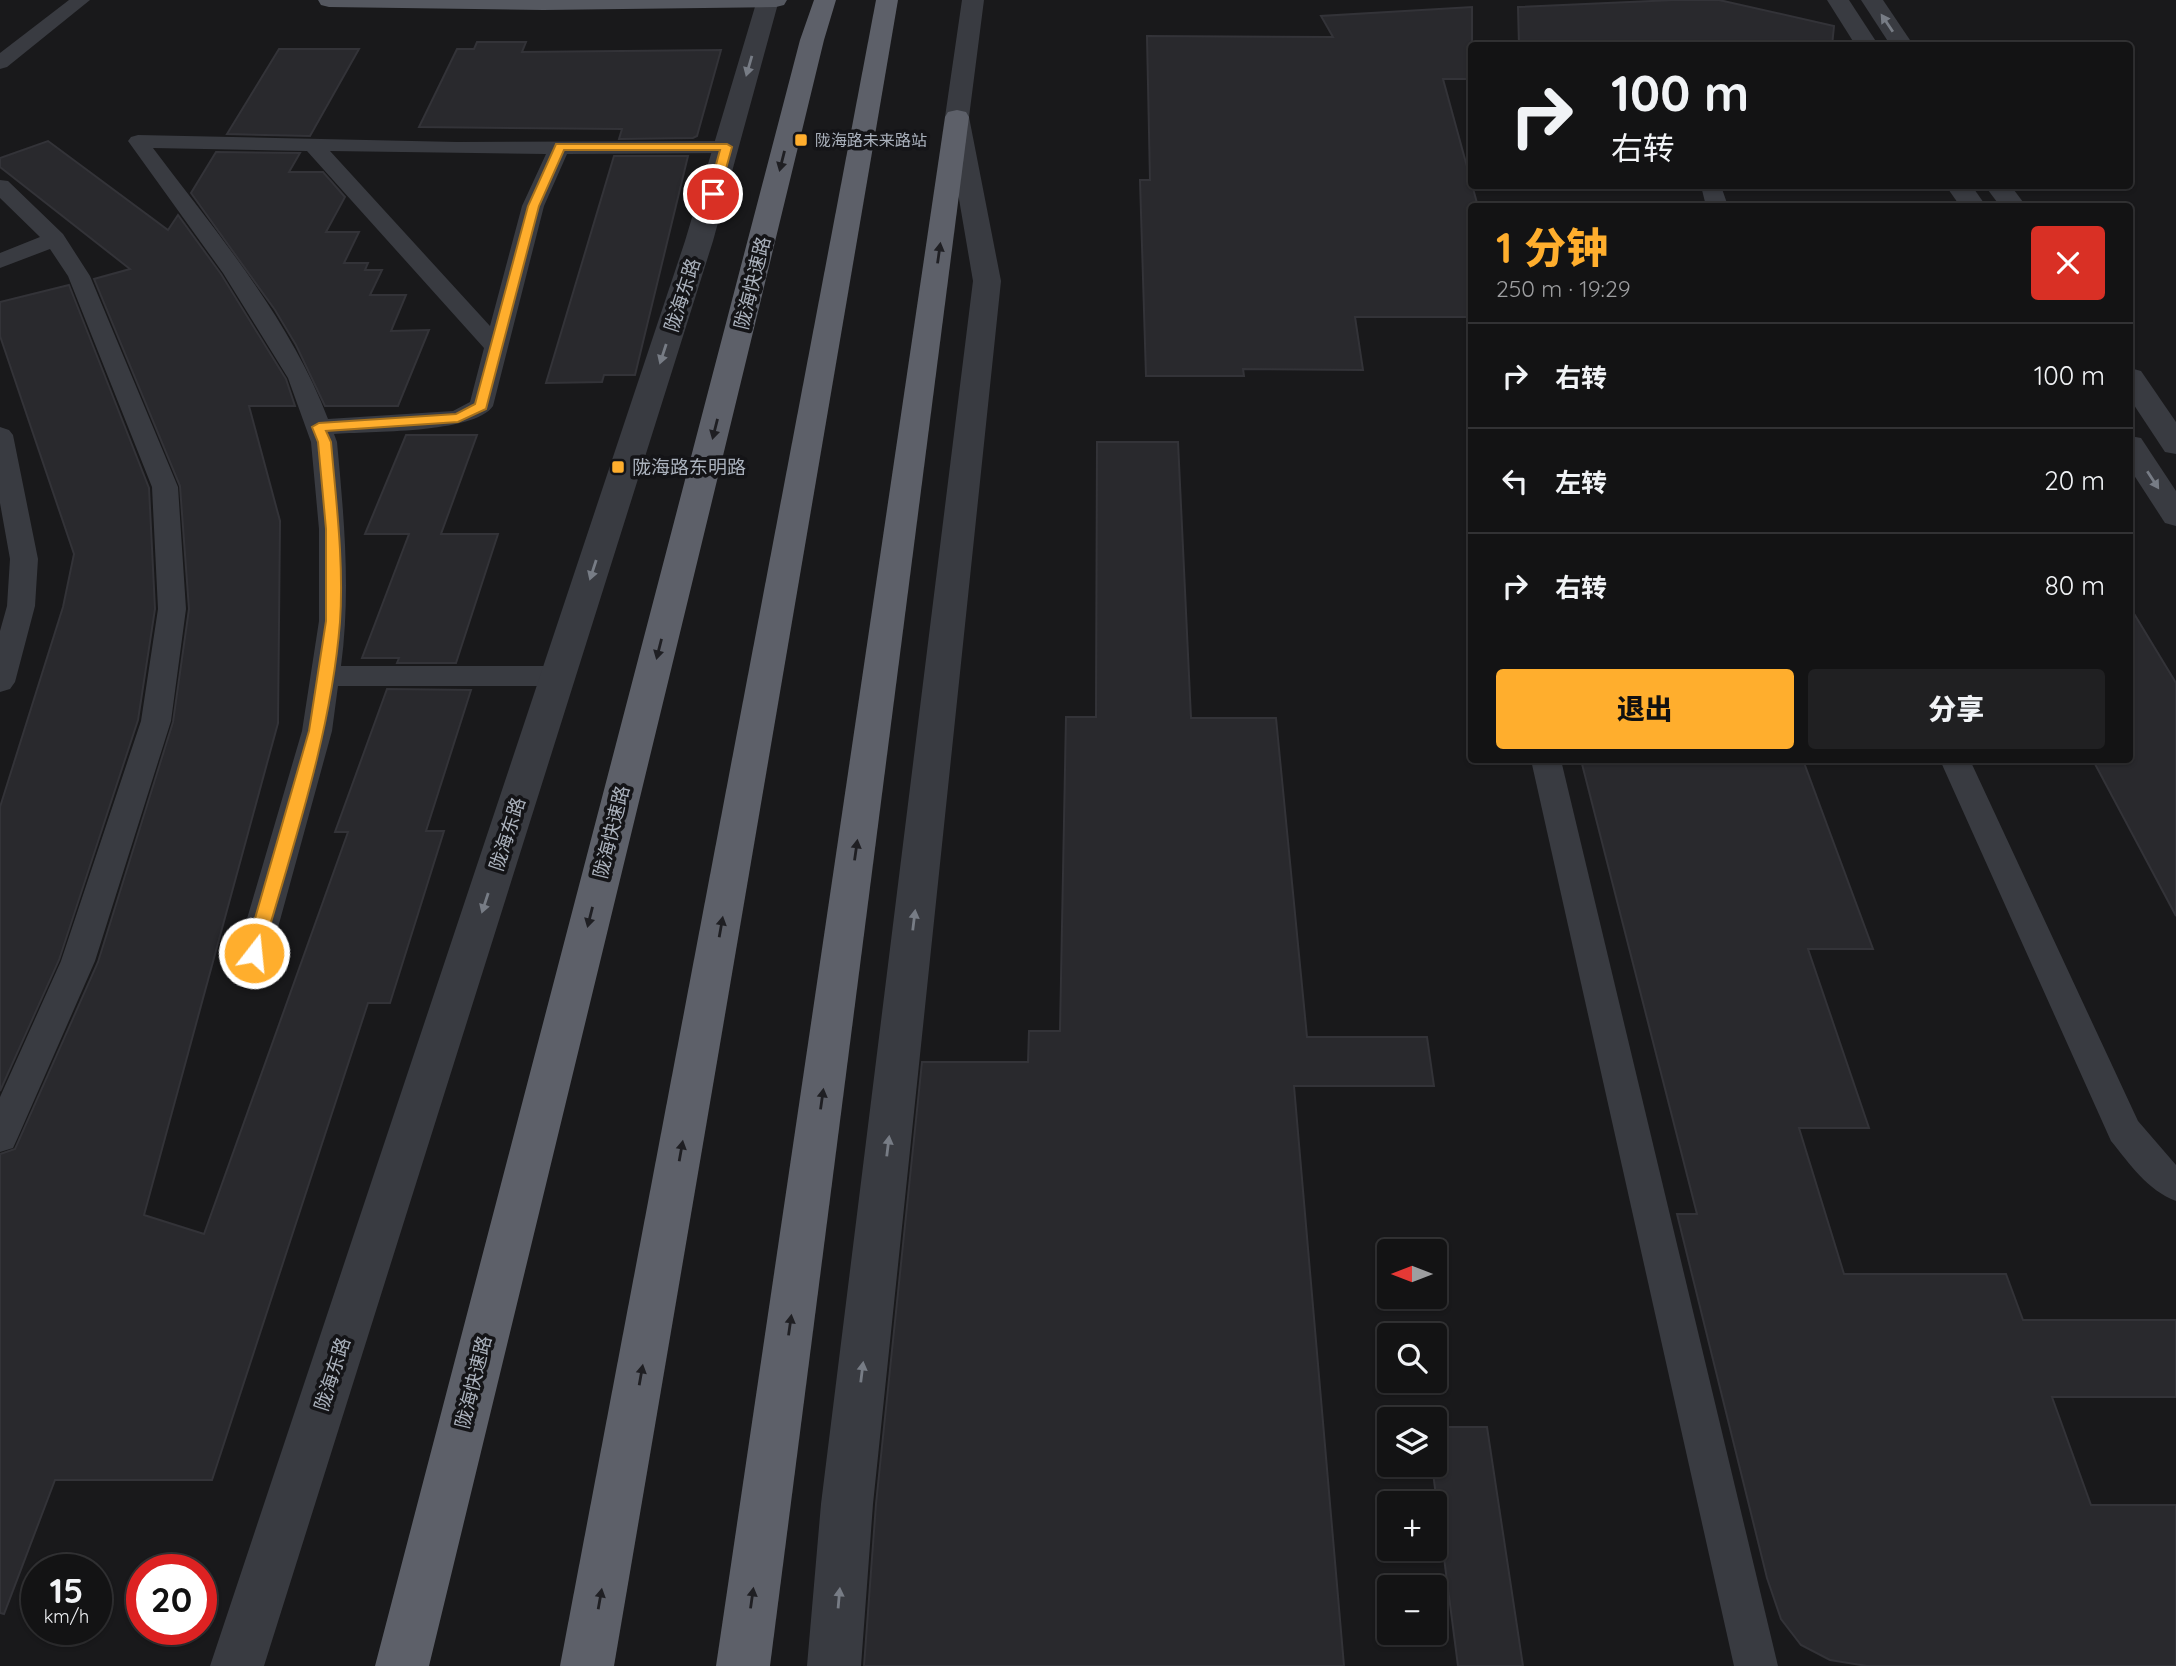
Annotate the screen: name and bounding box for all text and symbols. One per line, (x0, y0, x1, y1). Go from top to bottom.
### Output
one-way arrow (1880, 14, 1894, 32)
one-way arrow (744, 56, 754, 77)
text: 100 m (1611, 62, 1749, 123)
icon: right (1496, 70, 1587, 161)
text: 右转 (1611, 128, 1675, 168)
place label: 陇海路未来路站 (815, 130, 927, 150)
marker: 陇海路未来路站 (793, 132, 809, 148)
one-way arrow (776, 150, 787, 172)
pin (683, 164, 743, 224)
icon: arrive (694, 175, 732, 213)
text: 1 分钟 (1496, 221, 1608, 274)
button: close (2031, 226, 2105, 300)
street label: 陇海快速路 (729, 234, 775, 332)
one-way arrow (933, 241, 944, 263)
street label: 陇海东路 (659, 255, 705, 335)
text: 250 m · 19:29 (1496, 274, 1630, 303)
one-way arrow (657, 344, 668, 365)
icon: right (1496, 357, 1534, 395)
text: 100 m (2034, 359, 2105, 392)
text: 右转 (1555, 361, 1607, 394)
one-way arrow (709, 418, 720, 440)
place label: 陇海路东明路 (632, 455, 746, 479)
marker: 陇海路东明路 (610, 459, 626, 475)
icon: left (1496, 462, 1534, 500)
text: 20 m (2044, 464, 2105, 497)
text: 左转 (1555, 466, 1607, 499)
one-way arrow (2146, 471, 2159, 490)
one-way arrow (587, 560, 598, 581)
icon: right (1496, 567, 1534, 605)
text: 80 m (2045, 569, 2105, 602)
text: 右转 (1555, 571, 1607, 604)
one-way arrow (653, 639, 663, 660)
button: 退出 (1496, 669, 1794, 749)
button: 分享 (1808, 669, 2105, 749)
street label: 陇海快速路 (588, 783, 634, 881)
street label: 陇海东路 (484, 794, 530, 874)
one-way arrow (851, 838, 862, 860)
one-way arrow (479, 893, 490, 914)
one-way arrow (584, 906, 595, 928)
one-way arrow (908, 908, 919, 930)
position arrow (217, 916, 291, 990)
one-way arrow (716, 916, 727, 938)
one-way arrow (816, 1088, 827, 1110)
one-way arrow (882, 1134, 893, 1156)
one-way arrow (676, 1140, 687, 1162)
north arrow (1377, 1239, 1447, 1309)
map controls (1377, 1239, 1447, 1645)
one-way arrow (785, 1313, 796, 1335)
button: search (1377, 1323, 1447, 1393)
street label: 陇海快速路 (450, 1333, 496, 1431)
street label: 陇海东路 (309, 1334, 355, 1414)
one-way arrow (856, 1360, 867, 1382)
one-way arrow (635, 1364, 646, 1386)
button: layers (1377, 1407, 1447, 1477)
button: + (1377, 1491, 1447, 1561)
speed limit sign: 20 (126, 1554, 217, 1645)
text: 15 (50, 1568, 83, 1612)
button: − (1377, 1575, 1447, 1645)
one-way arrow (747, 1587, 758, 1609)
one-way arrow (834, 1587, 845, 1609)
one-way arrow (594, 1588, 605, 1610)
text: km/h (44, 1605, 89, 1628)

